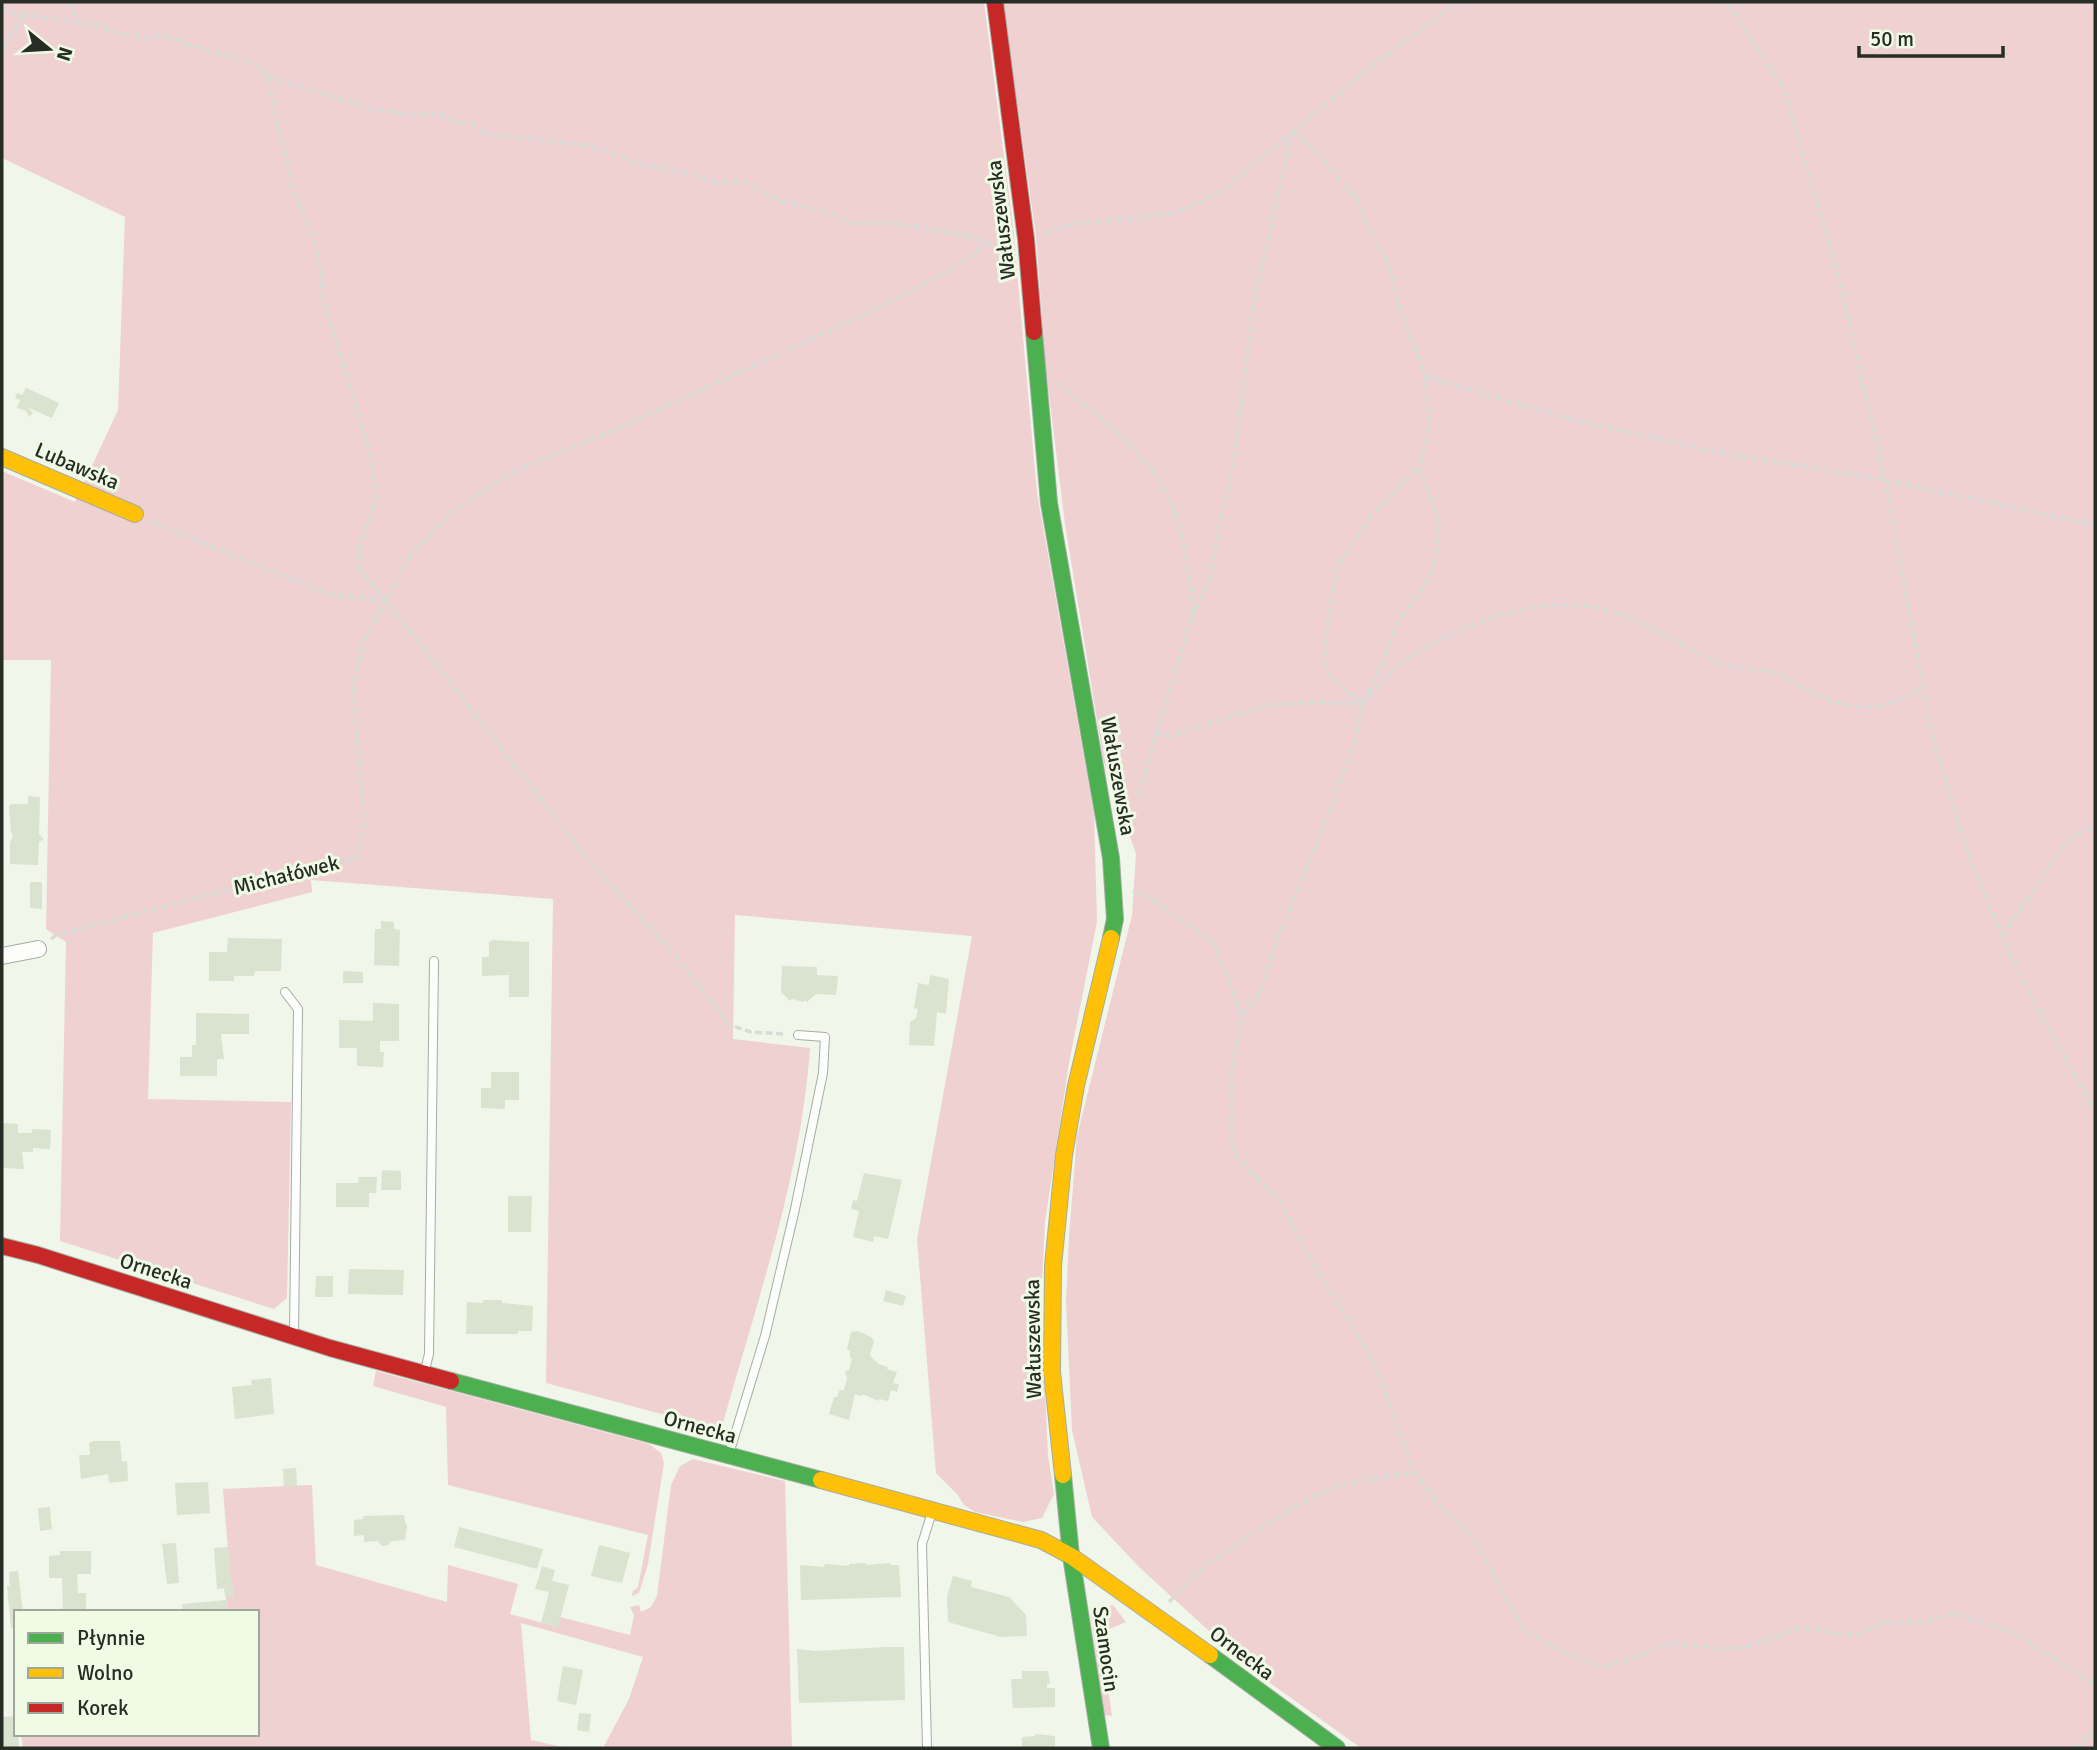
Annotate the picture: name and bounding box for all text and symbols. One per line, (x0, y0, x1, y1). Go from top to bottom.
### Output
north arrow (14, 14, 84, 84)
scale bar (1859, 14, 2002, 58)
text: 50 m (1870, 26, 1914, 52)
text: N (51, 44, 78, 64)
street label: Wałuszewska (981, 159, 1021, 281)
street label: Lubawska (31, 437, 123, 495)
street label: Wałuszewska (1095, 715, 1141, 837)
street label: Michałówek (230, 849, 342, 901)
street label: Ornecka (117, 1247, 195, 1295)
street label: Wałuszewska (1019, 1279, 1047, 1399)
street label: Ornecka (661, 1405, 739, 1449)
street label: Szamocin (1087, 1604, 1125, 1694)
legend (14, 1610, 259, 1736)
street label: Ornecka (1204, 1620, 1280, 1686)
text: Płynnie (77, 1625, 145, 1651)
text: Wolno (77, 1660, 133, 1686)
text: Korek (77, 1695, 129, 1721)

